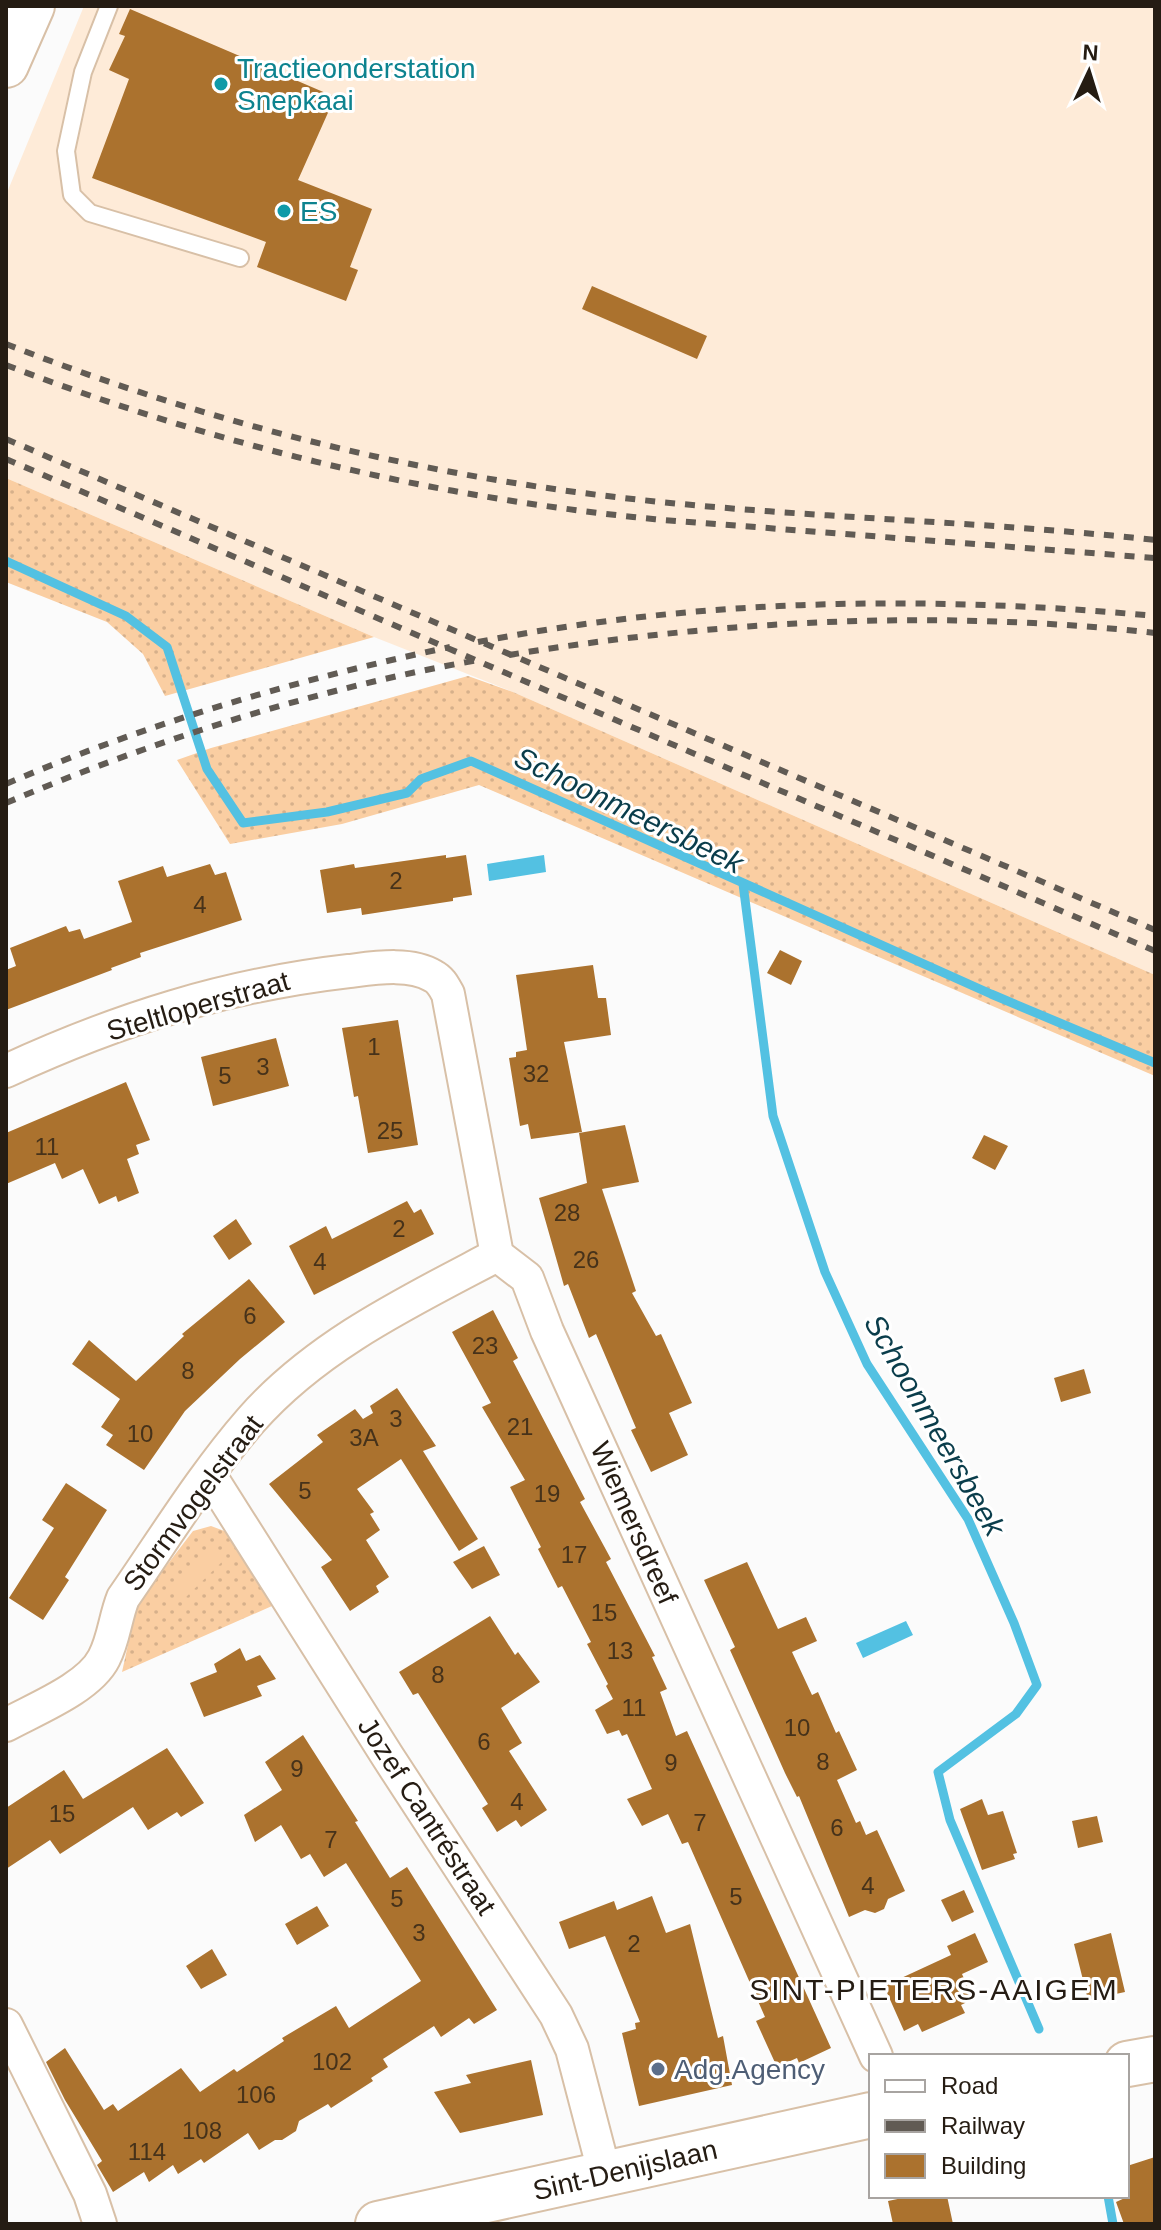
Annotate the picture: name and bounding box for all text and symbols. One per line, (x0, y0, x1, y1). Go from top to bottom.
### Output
north arrow (1049, 32, 1129, 112)
text: N (1082, 40, 1099, 66)
place label: Tractieonderstation Snepkaai (237, 53, 476, 116)
marker: Tractieonderstation Snepkaai (212, 75, 230, 93)
place label: ES (300, 196, 337, 227)
marker: ES (275, 202, 293, 220)
water label: Schoonmeersbeek (509, 740, 750, 881)
house number: 2 (389, 867, 403, 894)
house number: 4 (193, 891, 207, 918)
street label: Steltloperstraat (103, 965, 293, 1047)
house number: 1 (367, 1033, 381, 1060)
house number: 3 (256, 1053, 270, 1080)
house number: 32 (523, 1060, 549, 1087)
house number: 5 (218, 1062, 232, 1089)
house number: 25 (377, 1117, 403, 1144)
house number: 11 (35, 1133, 59, 1160)
house number: 28 (554, 1199, 580, 1226)
house number: 2 (392, 1215, 406, 1242)
house number: 26 (573, 1246, 599, 1273)
house number: 4 (313, 1248, 327, 1275)
house number: 6 (243, 1302, 257, 1329)
water label: Schoonmeersbeek (858, 1308, 1013, 1543)
house number: 23 (472, 1332, 498, 1359)
house number: 8 (181, 1357, 195, 1384)
house number: 3 (389, 1405, 403, 1432)
street label: Stormvogelstraat (117, 1409, 269, 1597)
house number: 21 (507, 1413, 533, 1440)
house number: 10 (127, 1420, 153, 1447)
house number: 3A (349, 1424, 379, 1451)
street label: Wiemersdreef (584, 1437, 684, 1609)
house number: 5 (298, 1477, 312, 1504)
house number: 19 (534, 1480, 560, 1507)
house number: 17 (561, 1541, 587, 1568)
house number: 15 (591, 1599, 617, 1626)
house number: 13 (607, 1637, 633, 1664)
house number: 8 (431, 1661, 445, 1688)
house number: 11 (622, 1694, 646, 1721)
street label: Jozef Cantréstraat (352, 1712, 502, 1921)
house number: 10 (784, 1714, 810, 1741)
house number: 6 (477, 1728, 491, 1755)
house number: 8 (816, 1748, 830, 1775)
house number: 9 (664, 1749, 678, 1776)
house number: 9 (290, 1755, 304, 1782)
house number: 4 (510, 1788, 524, 1815)
house number: 15 (49, 1800, 75, 1827)
house number: 7 (693, 1809, 707, 1836)
house number: 6 (830, 1814, 844, 1841)
house number: 7 (324, 1826, 338, 1853)
house number: 4 (861, 1872, 875, 1899)
house number: 5 (729, 1883, 743, 1910)
house number: 5 (390, 1885, 404, 1912)
house number: 3 (412, 1919, 426, 1946)
house number: 2 (627, 1930, 641, 1957)
district label: SINT-PIETERS-AAIGEM (749, 1973, 1119, 2006)
house number: 102 (312, 2048, 352, 2075)
place label: Adg.Agency (674, 2054, 825, 2085)
legend (869, 2054, 1129, 2198)
marker: Adg.Agency (649, 2060, 667, 2078)
text: Road (941, 2072, 998, 2099)
house number: 106 (236, 2081, 276, 2108)
text: Railway (941, 2112, 1025, 2139)
house number: 108 (182, 2117, 222, 2144)
street label: Sint-Denijslaan (530, 2134, 720, 2206)
house number: 114 (128, 2138, 166, 2165)
text: Building (941, 2152, 1026, 2179)

